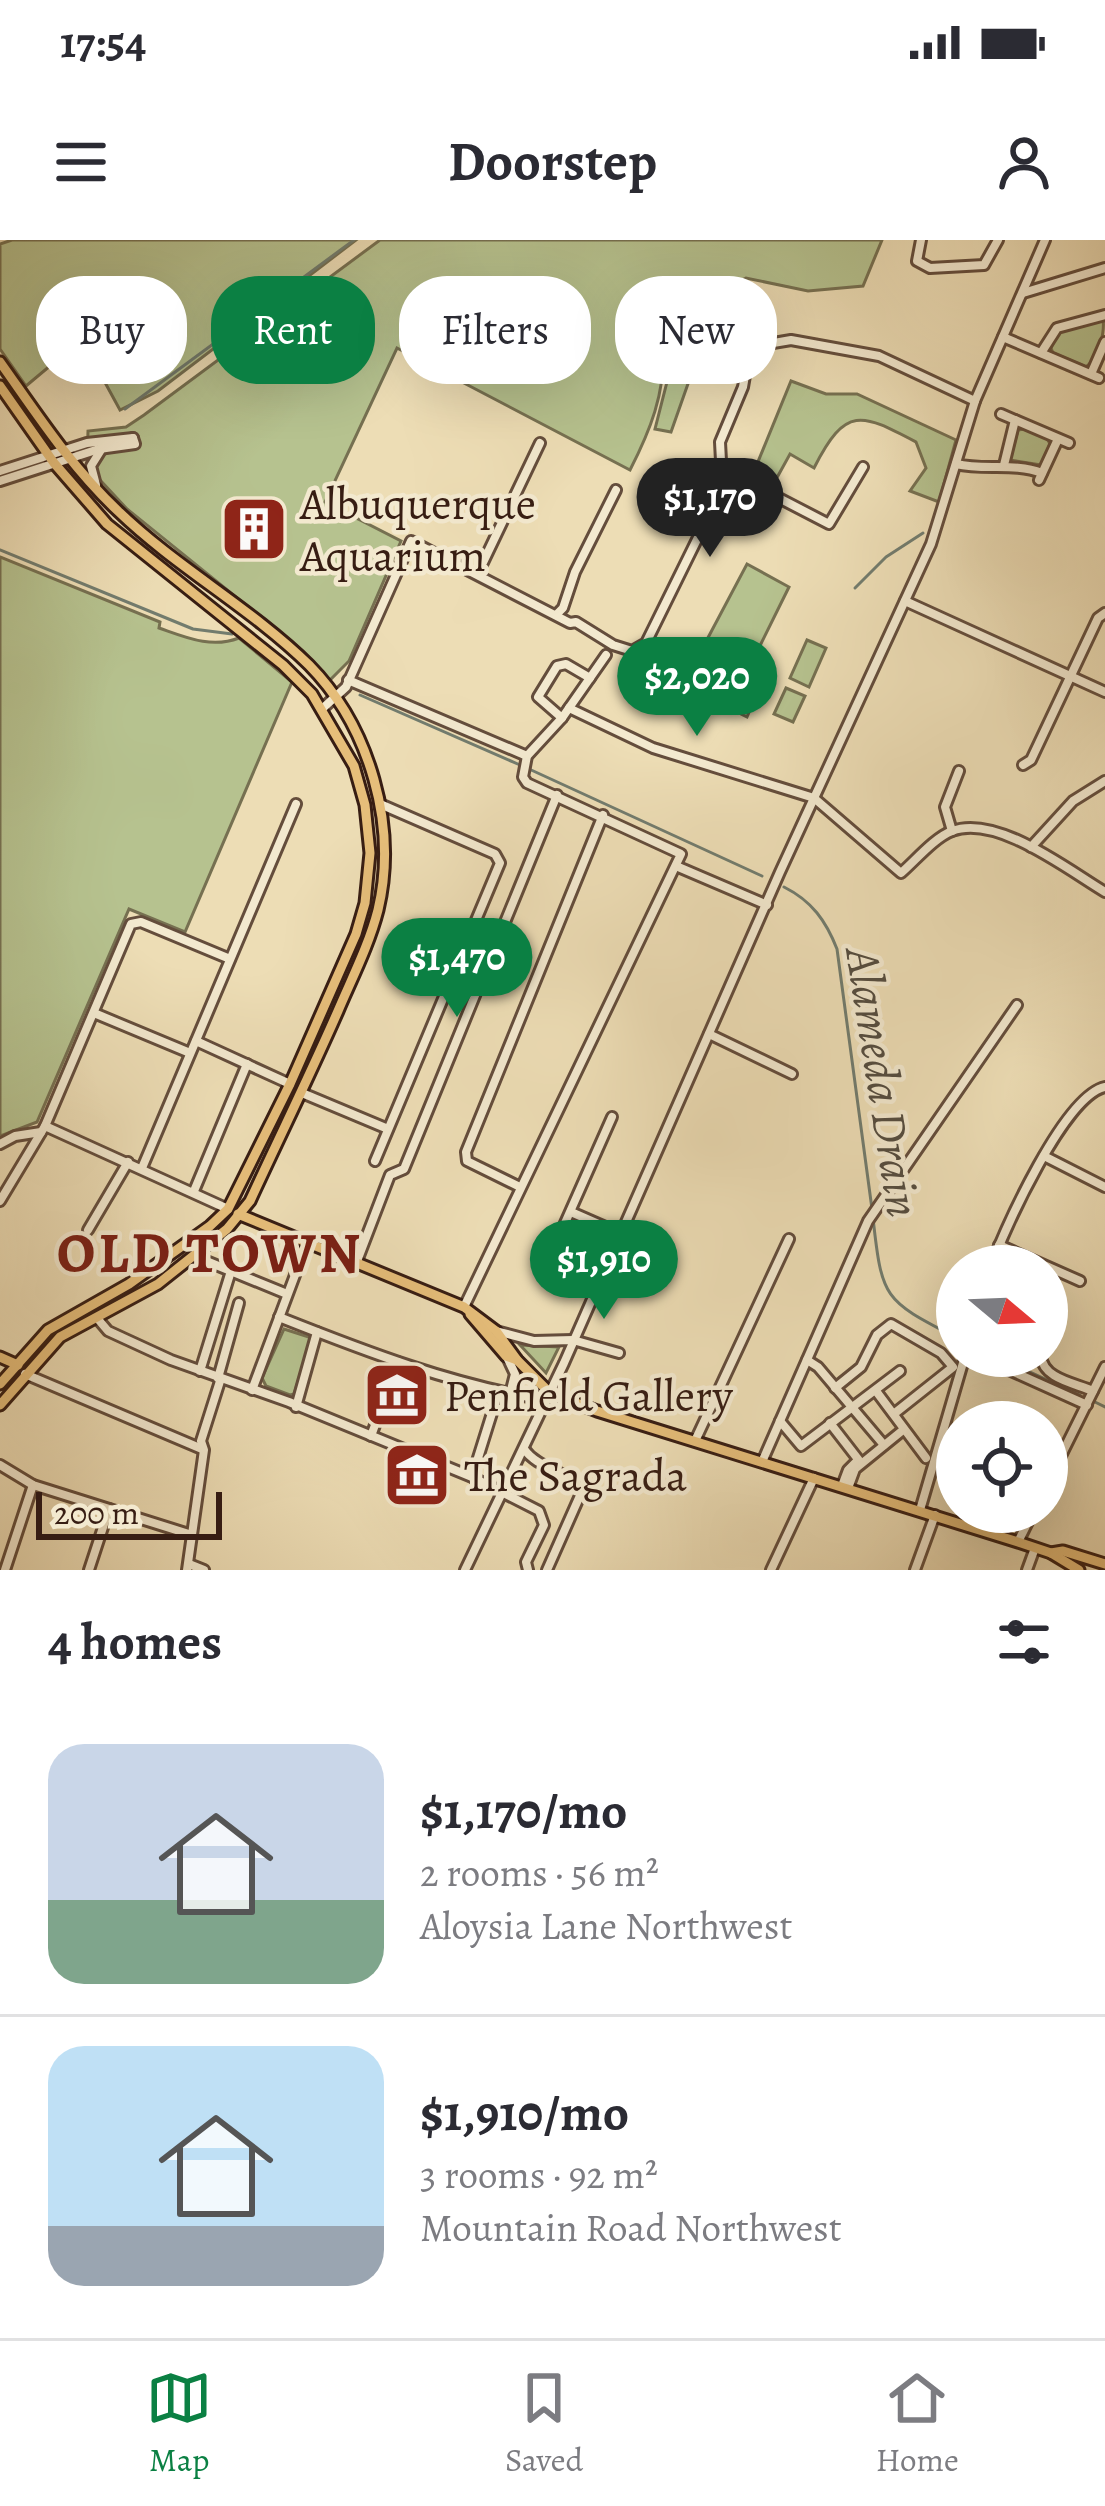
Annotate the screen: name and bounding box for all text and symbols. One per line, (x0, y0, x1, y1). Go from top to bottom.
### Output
text: 17:54 (60, 11, 146, 73)
text: Doorstep (448, 125, 657, 199)
icon: menu (48, 129, 114, 195)
icon: person (991, 129, 1057, 195)
chip: Buy (36, 276, 187, 384)
chip: Rent (211, 276, 375, 384)
chip: Filters (399, 276, 591, 384)
chip: New (615, 276, 777, 384)
pin: $1,170 (612, 458, 808, 560)
text: $1,170 (664, 470, 756, 523)
place label: Albuquerque Aquarium (299, 473, 536, 587)
building icon: Albuquerque Aquarium (219, 494, 289, 564)
pin: $2,020 (599, 637, 795, 739)
text: $2,020 (644, 649, 750, 702)
pin: $1,470 (359, 918, 555, 1020)
text: $1,470 (408, 930, 506, 983)
water label: Alameda Drain (829, 940, 937, 1222)
district label: OLD TOWN (57, 1214, 363, 1292)
pin: $1,910 (506, 1220, 702, 1322)
text: $1,910 (557, 1232, 651, 1285)
north arrow (936, 1245, 1068, 1377)
map controls (936, 1245, 1068, 1533)
museum icon: Penfield Gallery (362, 1360, 432, 1430)
place label: Penfield Gallery (444, 1365, 734, 1427)
button: locate (936, 1401, 1068, 1533)
museum icon: The Sagrada (382, 1440, 452, 1510)
place label: The Sagrada (464, 1445, 687, 1507)
scale bar (36, 1486, 222, 1539)
text: 200 m (54, 1490, 139, 1535)
text: 4 homes (48, 1607, 222, 1677)
icon: filters (991, 1609, 1057, 1675)
text: $1,170/mo (420, 1776, 627, 1846)
icon: home (144, 1792, 288, 1936)
text: 2 rooms · 56 m² (420, 1846, 659, 1899)
text: Aloysia Lane Northwest (420, 1899, 792, 1952)
text: $1,910/mo (420, 2078, 629, 2148)
icon: home (144, 2094, 288, 2238)
text: 3 rooms · 92 m² (420, 2148, 658, 2201)
text: Mountain Road Northwest (420, 2201, 842, 2254)
tab: Map (146, 2365, 212, 2482)
tab: Saved (505, 2365, 583, 2482)
tab: Home (876, 2365, 959, 2482)

